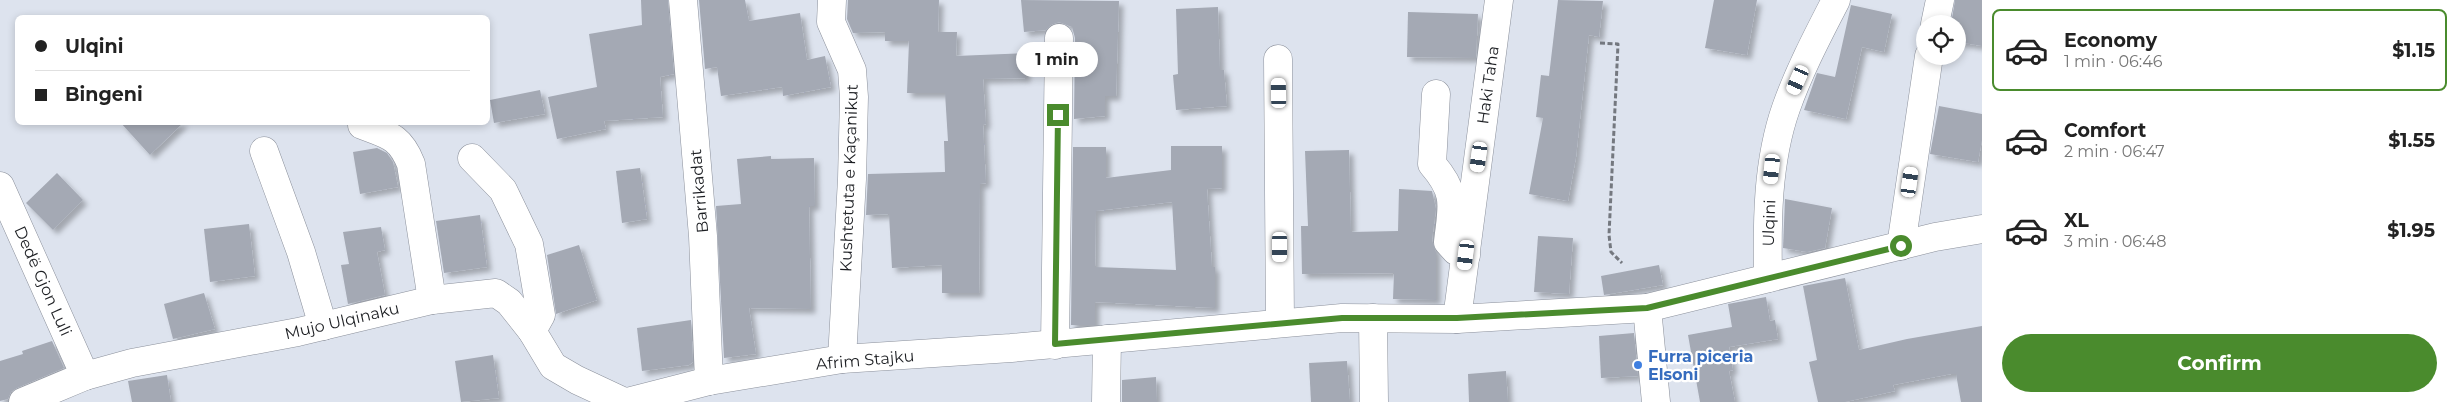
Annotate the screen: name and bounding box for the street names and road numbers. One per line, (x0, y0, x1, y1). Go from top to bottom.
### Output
street label: Haki Taha (1473, 45, 1503, 125)
street label: Kushtetuta e Kaçanikut (836, 83, 862, 272)
street label: Barrikadat (686, 148, 712, 234)
street label: Ulqini (1759, 199, 1779, 247)
street label: Dedë Gjon Luli (10, 223, 76, 339)
street label: Mujo Ulqinaku (283, 299, 401, 343)
street label: Afrim Stajku (815, 346, 915, 374)

